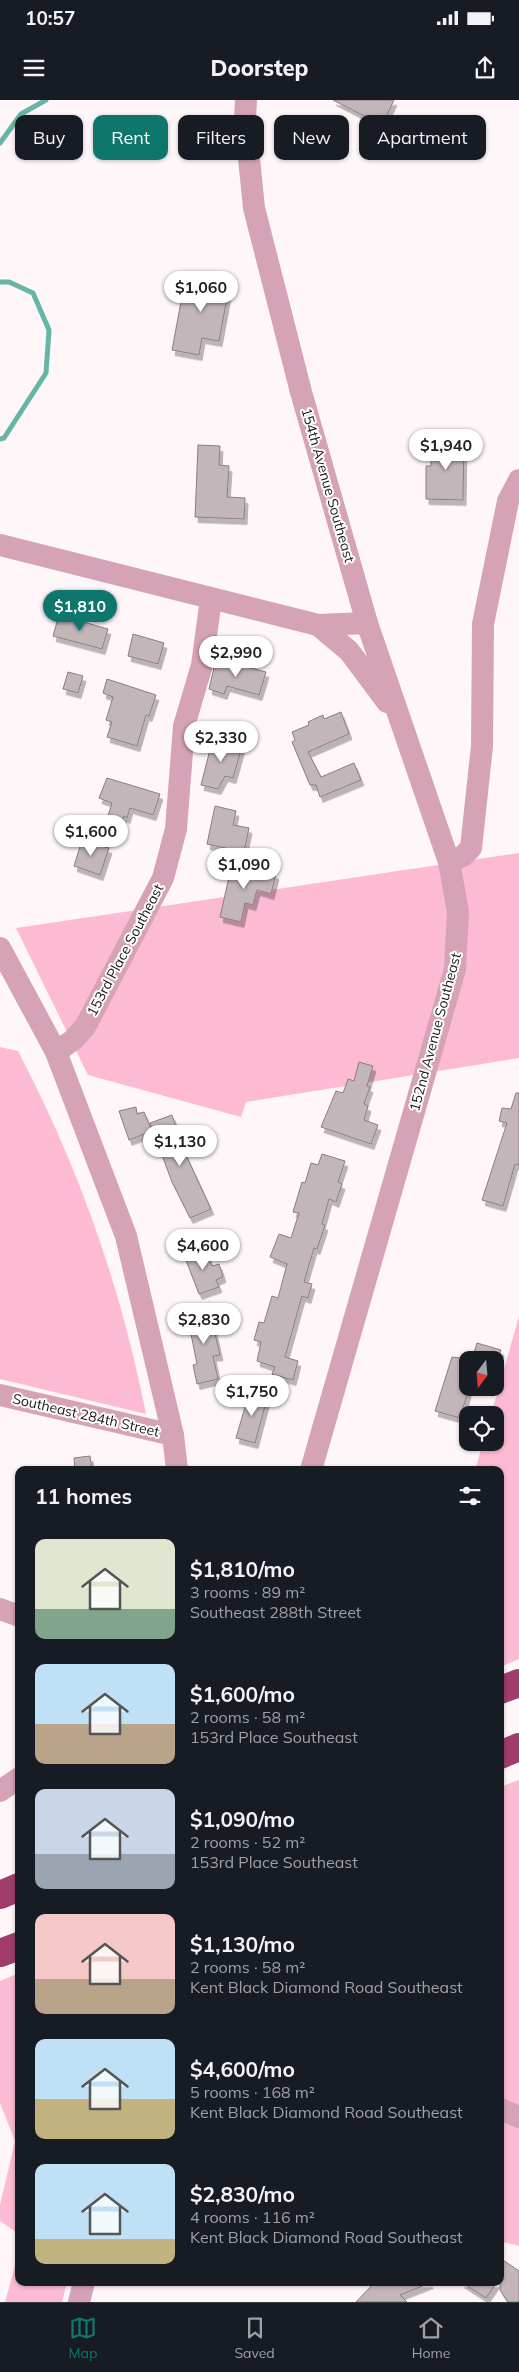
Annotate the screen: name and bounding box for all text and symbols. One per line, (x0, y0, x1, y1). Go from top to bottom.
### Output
text: 10:57 (25, 6, 75, 30)
icon: menu (20, 54, 48, 82)
text: Doorstep (210, 54, 309, 82)
icon: share (471, 54, 499, 82)
chip: Buy (15, 115, 83, 160)
chip: Rent (93, 115, 168, 160)
chip: Filters (178, 115, 264, 160)
chip: New (274, 115, 349, 160)
chip: Apartment (359, 115, 486, 160)
pin: $1,060 (160, 270, 242, 313)
text: $1,060 (175, 277, 227, 297)
street label: 154th Avenue Southeast (297, 406, 359, 565)
pin: $1,940 (405, 428, 487, 471)
text: $1,940 (420, 435, 472, 455)
pin: $1,810 (39, 590, 121, 632)
text: $1,810 (54, 596, 106, 616)
pin: $2,990 (195, 636, 277, 678)
text: $2,990 (210, 642, 262, 662)
pin: $2,330 (180, 720, 262, 763)
text: $2,330 (195, 727, 247, 747)
pin: $1,600 (50, 814, 132, 857)
text: $1,600 (65, 821, 117, 841)
pin: $1,090 (203, 848, 285, 890)
text: $1,090 (218, 854, 270, 874)
street label: 153rd Place Southeast (83, 881, 167, 1019)
street label: 152nd Avenue Southeast (405, 951, 465, 1113)
pin: $1,130 (139, 1124, 221, 1167)
text: $1,130 (154, 1131, 206, 1151)
pin: $4,600 (162, 1228, 244, 1271)
text: $4,600 (177, 1235, 229, 1255)
pin: $2,830 (163, 1302, 245, 1345)
text: $2,830 (178, 1309, 230, 1329)
north arrow (459, 1351, 504, 1396)
map controls (459, 1351, 504, 1451)
pin: $1,750 (211, 1374, 293, 1417)
text: $1,750 (226, 1381, 278, 1401)
street label: Southeast 284th Street (11, 1389, 161, 1441)
button: locate (459, 1406, 504, 1451)
icon: filters (456, 1482, 484, 1510)
text: 11 homes (35, 1483, 132, 1509)
text: $1,810/mo (190, 1556, 295, 1582)
icon: home (75, 1559, 135, 1619)
text: 3 rooms · 89 m² (190, 1582, 305, 1602)
text: Southeast 288th Street (190, 1602, 361, 1622)
text: $1,600/mo (190, 1681, 295, 1707)
icon: home (75, 1684, 135, 1744)
text: 2 rooms · 58 m² (190, 1707, 305, 1727)
text: 153rd Place Southeast (190, 1727, 358, 1747)
text: $1,090/mo (190, 1806, 295, 1832)
icon: home (75, 1809, 135, 1869)
text: 2 rooms · 52 m² (190, 1832, 305, 1852)
text: 153rd Place Southeast (190, 1852, 358, 1872)
text: $1,130/mo (190, 1931, 295, 1957)
icon: home (75, 1934, 135, 1994)
text: 2 rooms · 58 m² (190, 1957, 305, 1977)
text: Kent Black Diamond Road Southeast (190, 1977, 463, 1997)
text: $4,600/mo (190, 2056, 295, 2082)
icon: home (75, 2059, 135, 2119)
text: 5 rooms · 168 m² (190, 2082, 315, 2102)
text: Kent Black Diamond Road Southeast (190, 2102, 463, 2122)
text: $2,830/mo (190, 2181, 295, 2207)
icon: home (75, 2184, 135, 2244)
text: 4 rooms · 116 m² (190, 2207, 315, 2227)
text: Kent Black Diamond Road Southeast (190, 2227, 463, 2247)
tab: Map (69, 2314, 97, 2362)
tab: Saved (234, 2314, 275, 2362)
tab: Home (412, 2314, 450, 2362)

